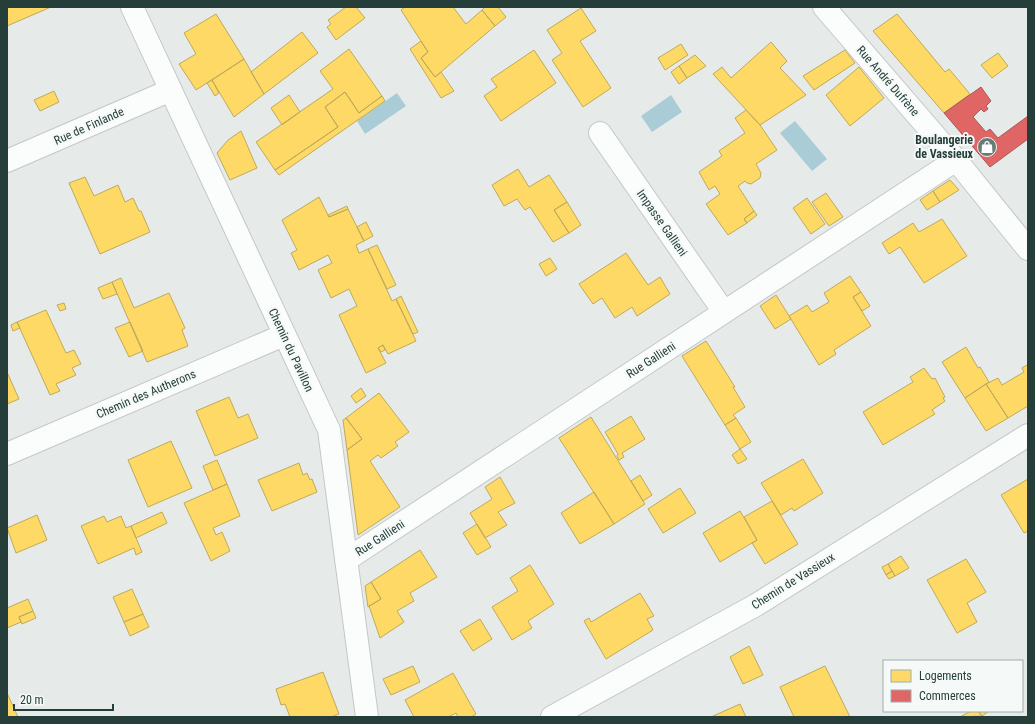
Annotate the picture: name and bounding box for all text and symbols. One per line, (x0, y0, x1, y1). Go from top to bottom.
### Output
street label: Rue André Dufrène (854, 43, 922, 119)
street label: Rue de Finlande (52, 104, 126, 148)
place label: Boulangerie de Vassieux (915, 133, 974, 161)
shop icon: Boulangerie de Vassieux (976, 136, 998, 158)
street label: Impasse Gallieni (634, 187, 690, 259)
street label: Chemin du Pavillon (266, 306, 317, 394)
street label: Rue Gallieni (624, 339, 678, 381)
street label: Chemin des Autherons (94, 367, 198, 421)
street label: Rue Gallieni (353, 517, 407, 559)
street label: Chemin de Vassieux (749, 550, 837, 612)
legend (883, 660, 1023, 712)
text: Logements (919, 669, 972, 683)
scale bar (14, 686, 113, 712)
text: Commerces (919, 689, 976, 703)
text: 20 m (20, 693, 44, 707)

